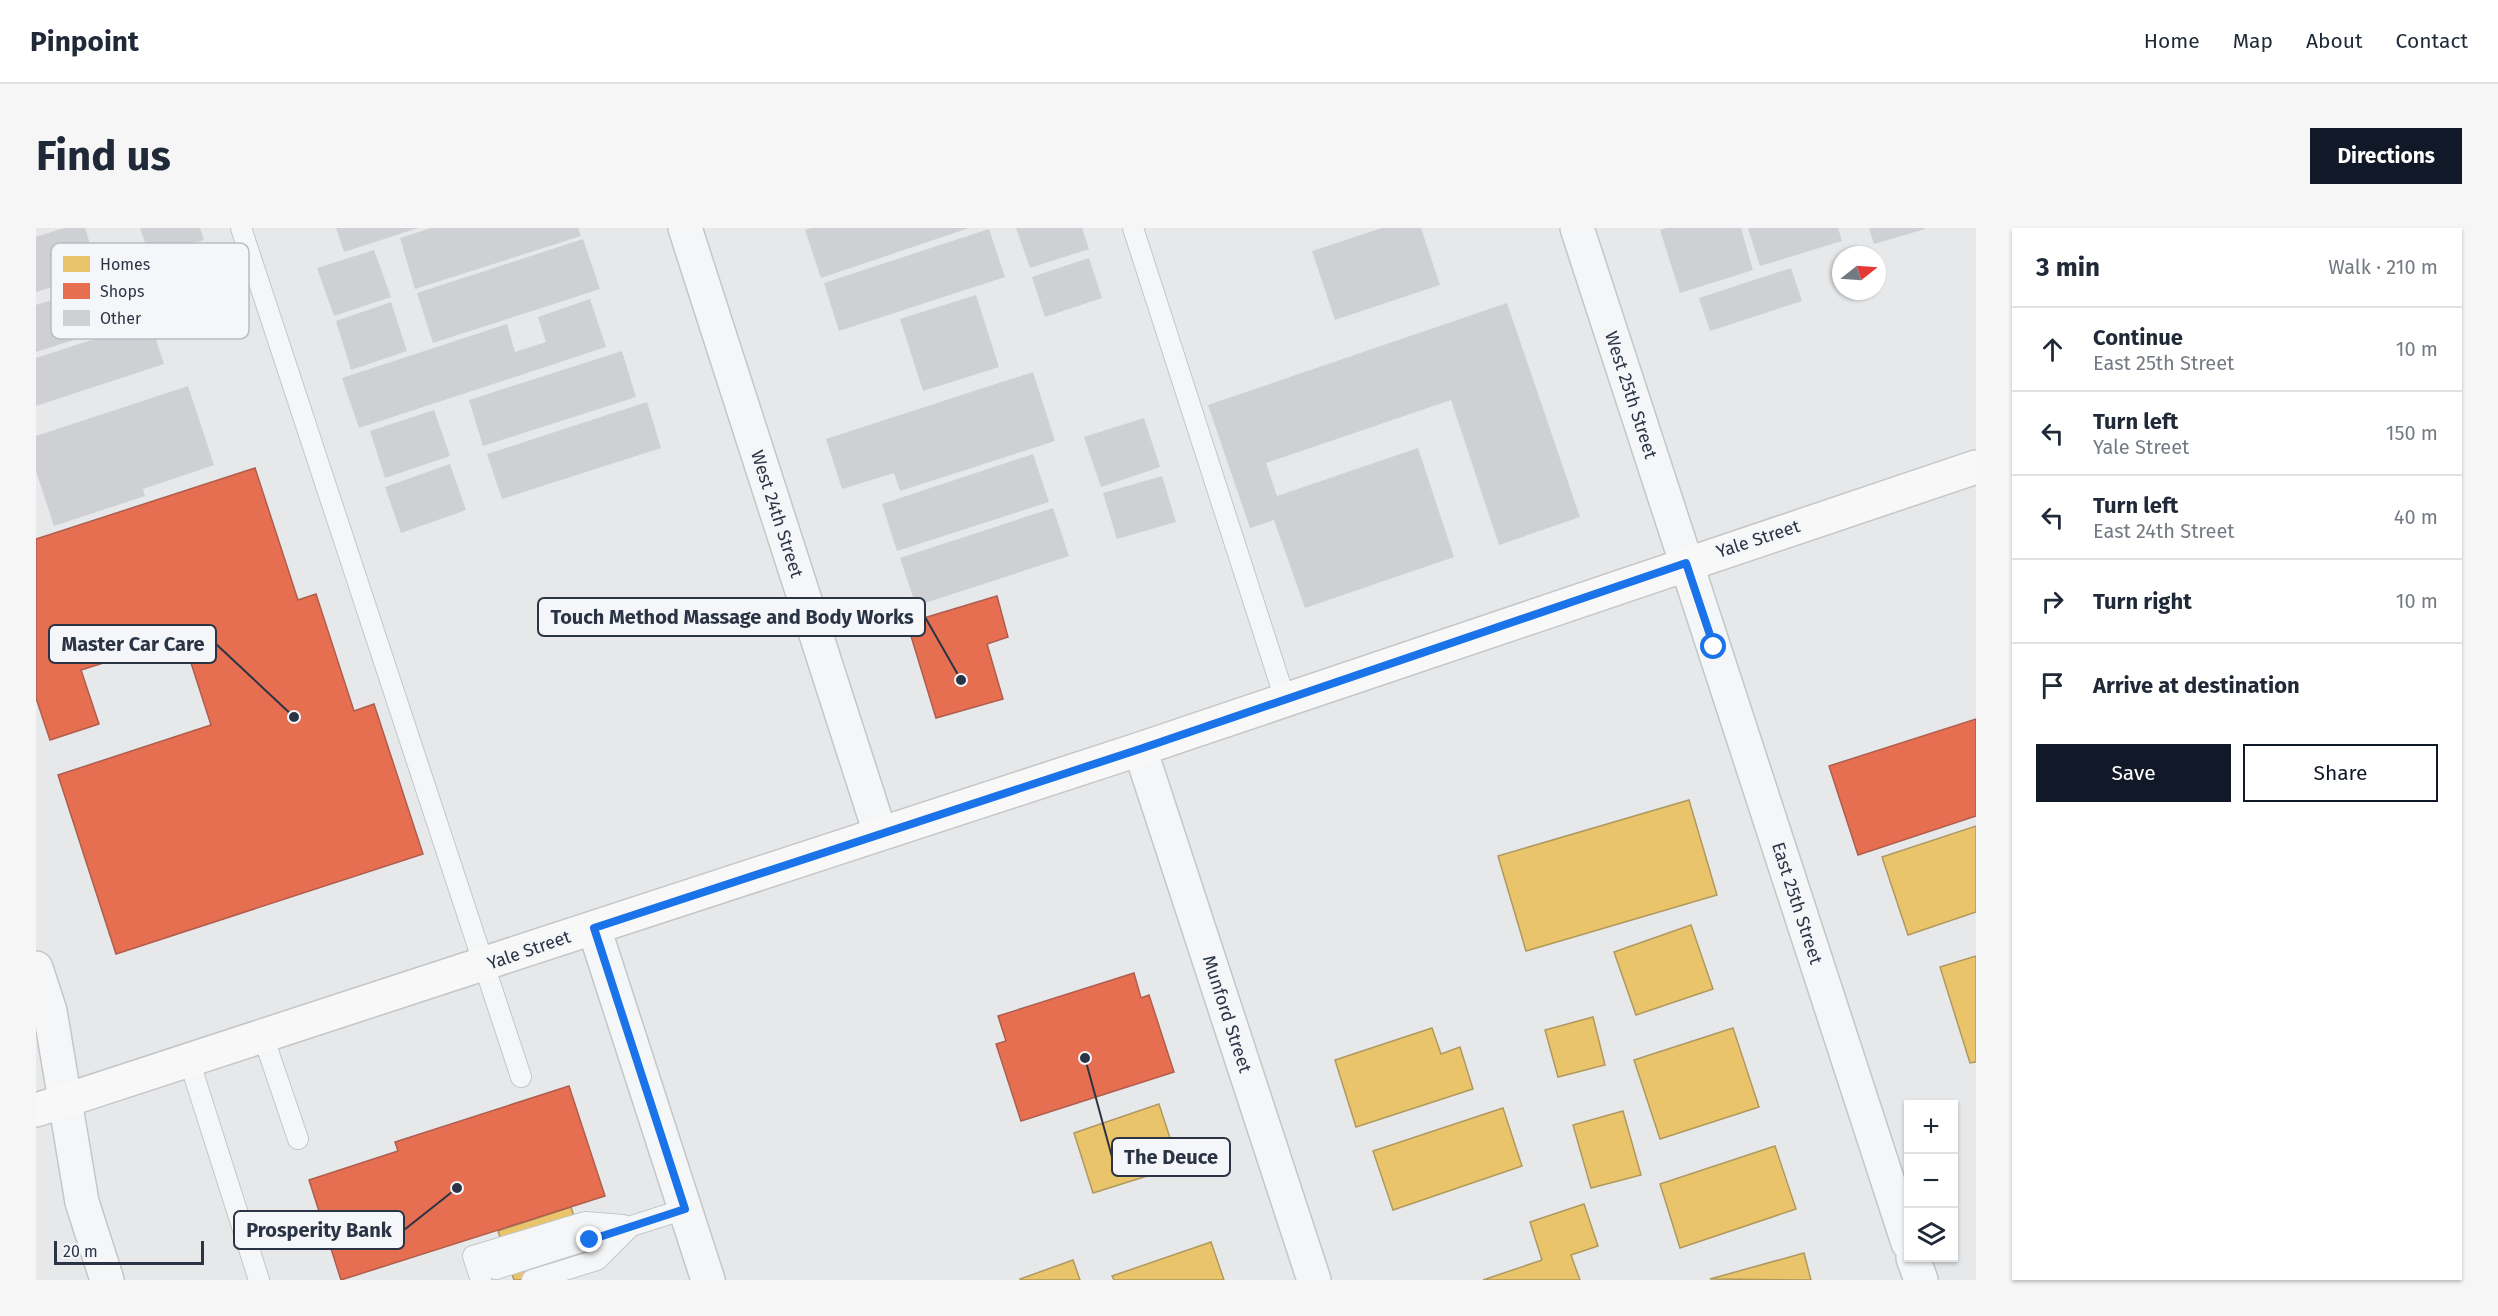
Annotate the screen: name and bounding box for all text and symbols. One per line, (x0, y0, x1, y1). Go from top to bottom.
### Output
text: Pinpoint (30, 25, 139, 58)
text: Home (2144, 28, 2200, 54)
text: Map (2233, 28, 2273, 54)
text: About (2306, 28, 2363, 54)
text: Contact (2396, 28, 2468, 54)
button: Directions (2310, 128, 2462, 184)
text: Find us (36, 131, 171, 181)
legend (51, 243, 249, 339)
north arrow (1832, 246, 1886, 300)
text: 3 min (2036, 252, 2100, 283)
text: Homes (100, 255, 150, 274)
text: Walk · 210 m (2328, 255, 2438, 279)
text: Shops (100, 282, 144, 301)
text: Other (100, 309, 142, 328)
text: Continue (2093, 324, 2183, 351)
street label: West 25th Street (1600, 329, 1662, 462)
icon: ahead (2036, 333, 2069, 366)
text: 10 m (2396, 337, 2438, 361)
text: East 25th Street (2093, 351, 2234, 375)
text: Turn left (2093, 408, 2178, 435)
icon: left (2036, 417, 2069, 450)
text: 150 m (2386, 421, 2438, 445)
text: Yale Street (2093, 435, 2189, 459)
street label: West 24th Street (746, 447, 808, 581)
text: Turn left (2093, 492, 2178, 519)
icon: left (2036, 501, 2069, 534)
text: 40 m (2394, 505, 2438, 529)
street label: Yale Street (1713, 515, 1803, 563)
text: East 24th Street (2093, 519, 2235, 543)
icon: right (2036, 585, 2069, 618)
text: Turn right (2093, 588, 2192, 615)
text: 10 m (2396, 589, 2438, 613)
callout: Touch Method Massage and Body Works (538, 598, 925, 636)
text: Touch Method Massage and Body Works (550, 605, 914, 629)
callout: Master Car Care (49, 625, 216, 663)
text: Master Car Care (61, 632, 205, 656)
route start (1700, 633, 1726, 659)
icon: arrive (2036, 669, 2069, 702)
text: Arrive at destination (2093, 672, 2300, 699)
button: Save (2036, 744, 2231, 802)
button: Share (2243, 744, 2438, 802)
street label: East 25th Street (1767, 839, 1827, 967)
street label: Yale Street (484, 925, 574, 975)
street label: Munford Street (1198, 953, 1256, 1076)
map controls (1904, 1100, 1958, 1262)
button: + (1904, 1100, 1958, 1154)
callout: The Deuce (1112, 1138, 1230, 1176)
text: The Deuce (1124, 1145, 1218, 1169)
button: − (1904, 1154, 1958, 1208)
button: layers (1904, 1208, 1958, 1262)
callout: Prosperity Bank (234, 1211, 404, 1249)
text: Prosperity Bank (246, 1218, 393, 1242)
route end (576, 1226, 602, 1252)
scale bar (54, 1238, 204, 1266)
text: 20 m (63, 1242, 98, 1261)

